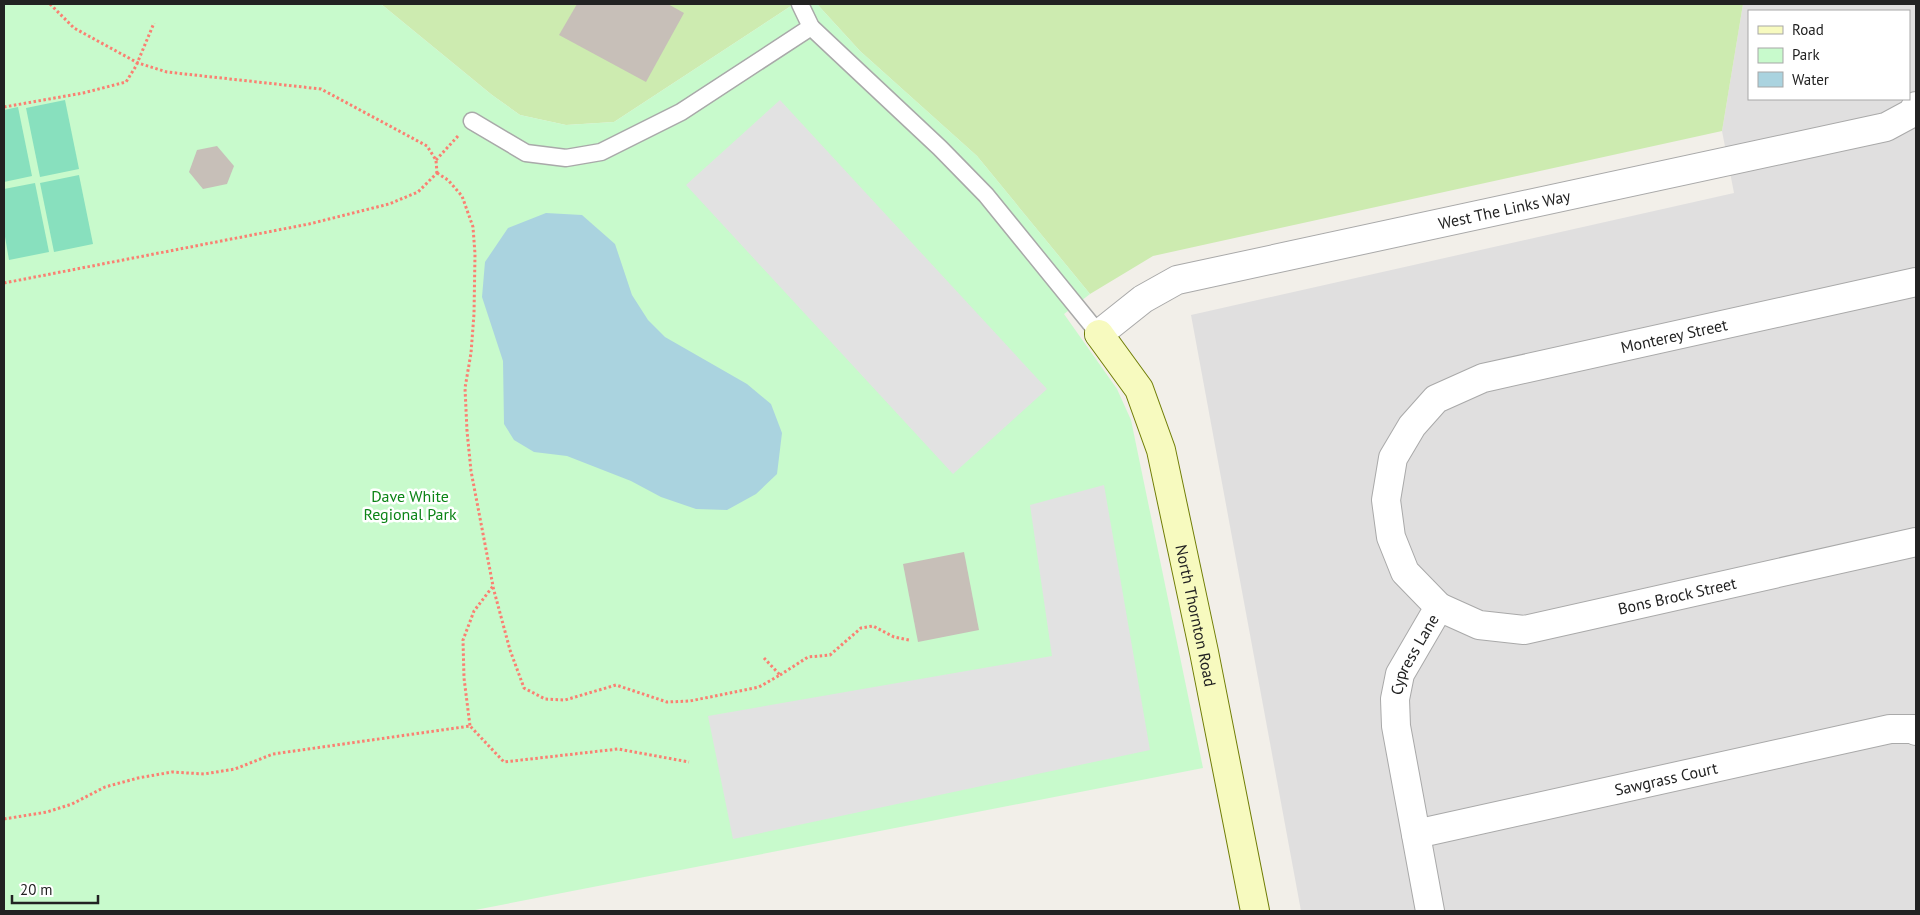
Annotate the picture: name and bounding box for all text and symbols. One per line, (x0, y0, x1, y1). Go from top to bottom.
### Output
legend (1748, 10, 1910, 100)
text: Road (1792, 20, 1824, 39)
text: Park (1792, 45, 1820, 64)
text: Water (1792, 70, 1829, 89)
street label: West The Links Way (1436, 185, 1573, 233)
street label: Monterey Street (1619, 314, 1730, 357)
park label: Dave White Regional Park (363, 486, 457, 524)
street label: North Thornton Road (1171, 543, 1221, 688)
street label: Bons Brock Street (1616, 573, 1739, 619)
street label: Cypress Lane (1386, 610, 1443, 697)
street label: Sawgrass Court (1613, 757, 1720, 800)
scale bar (12, 872, 99, 904)
text: 20 m (20, 880, 53, 899)

